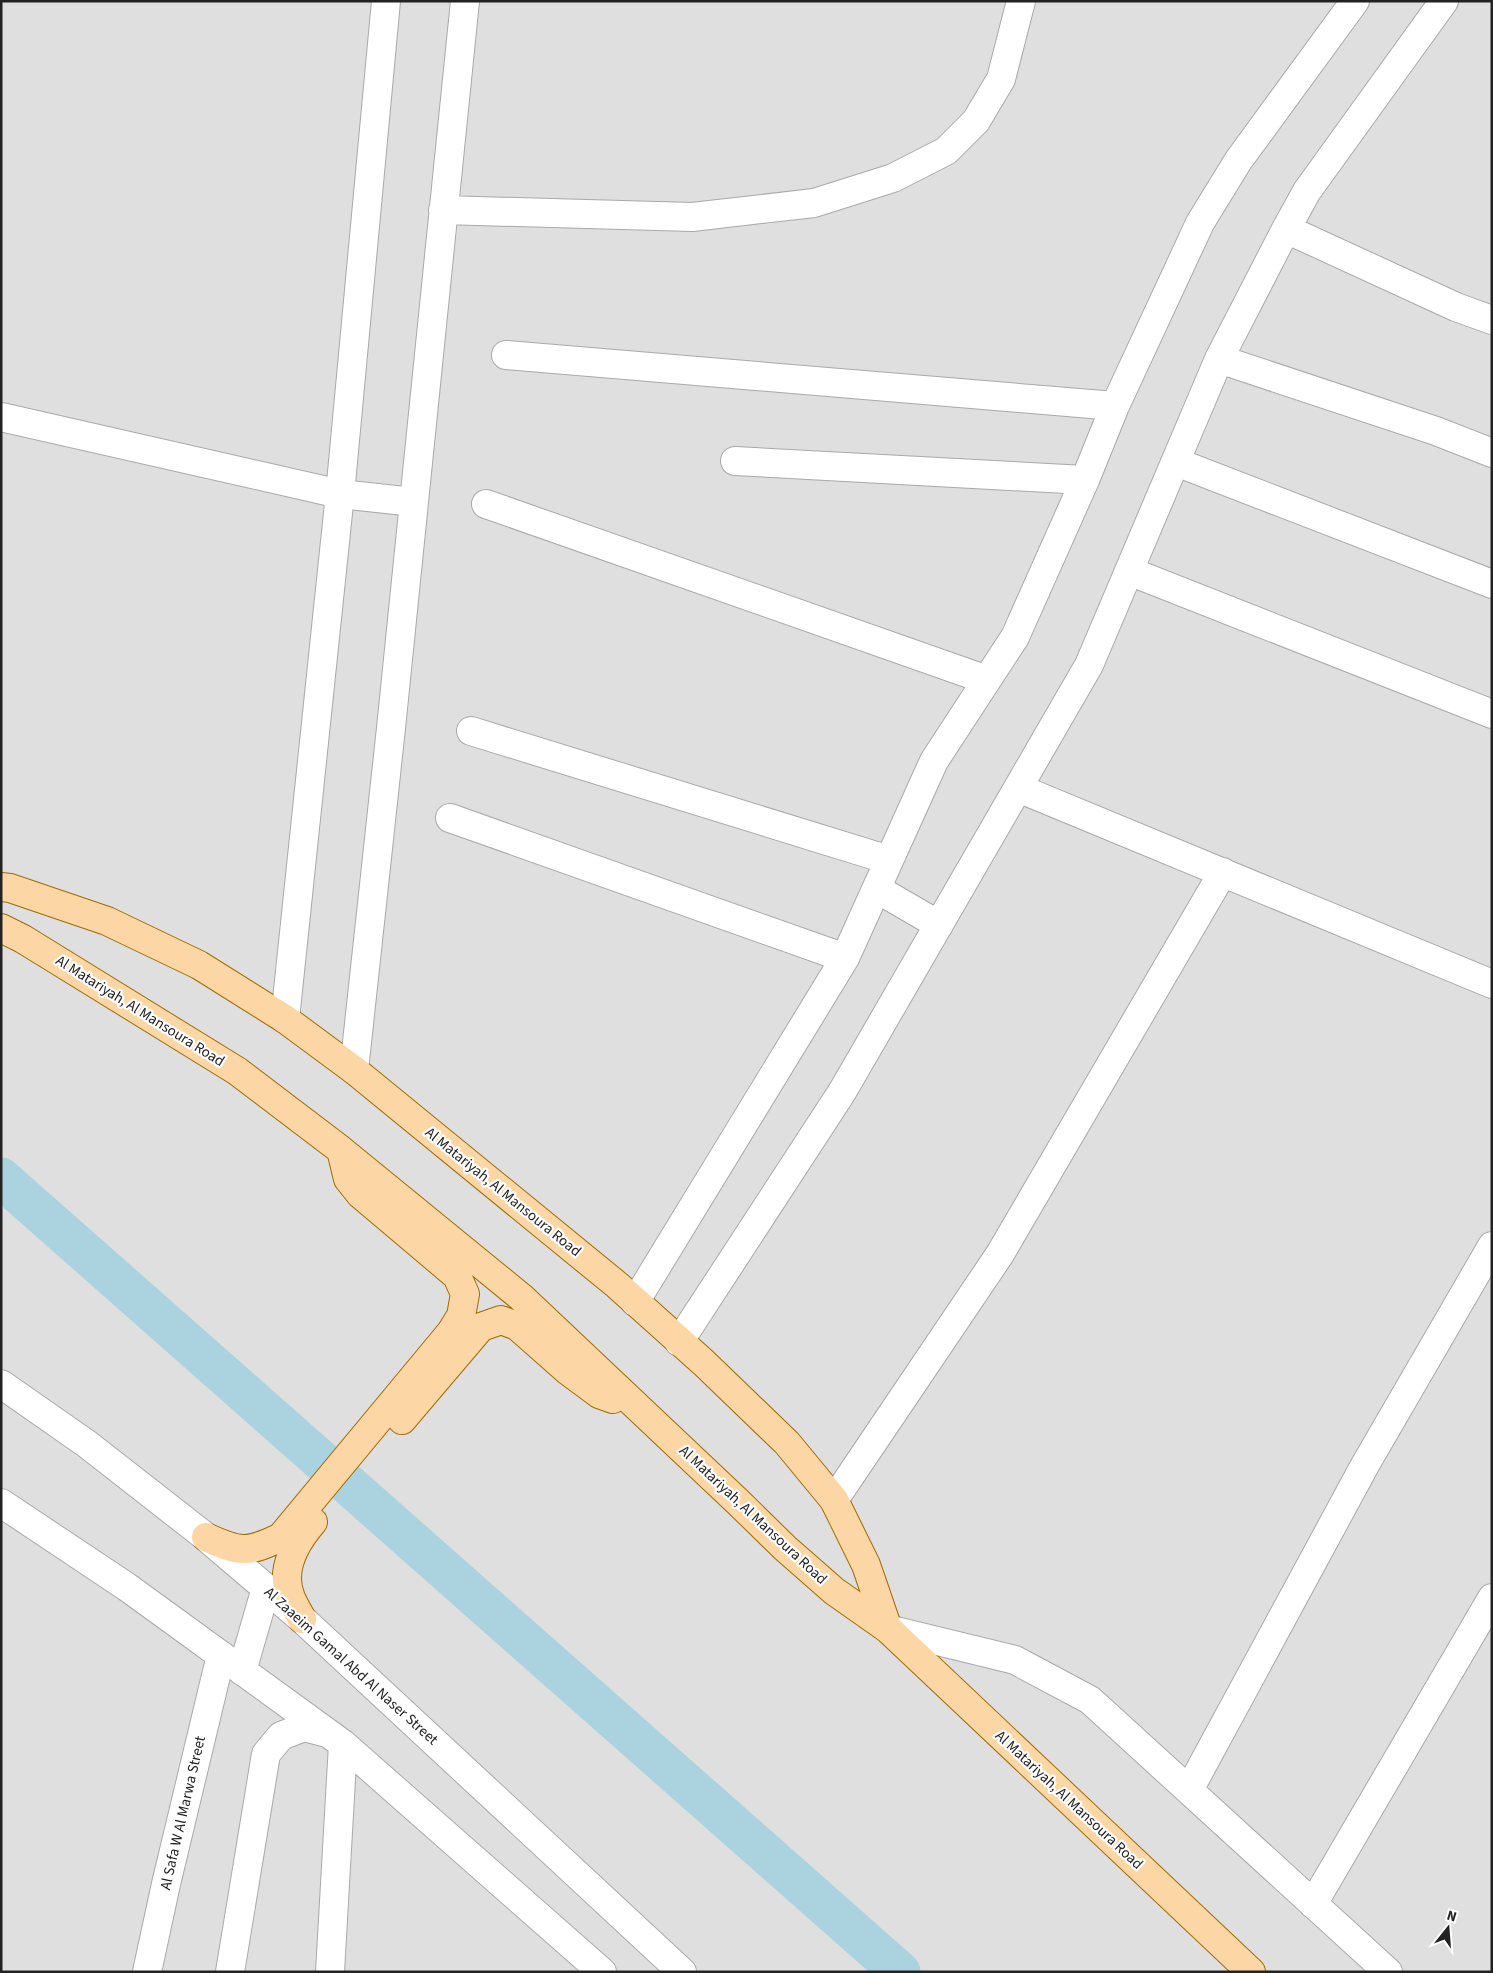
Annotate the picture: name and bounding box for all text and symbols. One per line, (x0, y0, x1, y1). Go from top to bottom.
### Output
street label: Al Matariyah, Al Mansoura Road (52, 950, 228, 1072)
street label: Al Matariyah, Al Mansoura Road (420, 1122, 586, 1262)
street label: Al Matariyah, Al Mansoura Road (674, 1441, 832, 1589)
street label: Al Zaaeim Gamal Abd Al Naser Street (259, 1582, 443, 1750)
street label: Al Matariyah, Al Mansoura Road (990, 1726, 1148, 1874)
street label: Al Safa W Al Marwa Street (155, 1734, 211, 1892)
north arrow (1423, 1903, 1473, 1953)
text: N (1444, 1906, 1459, 1927)

